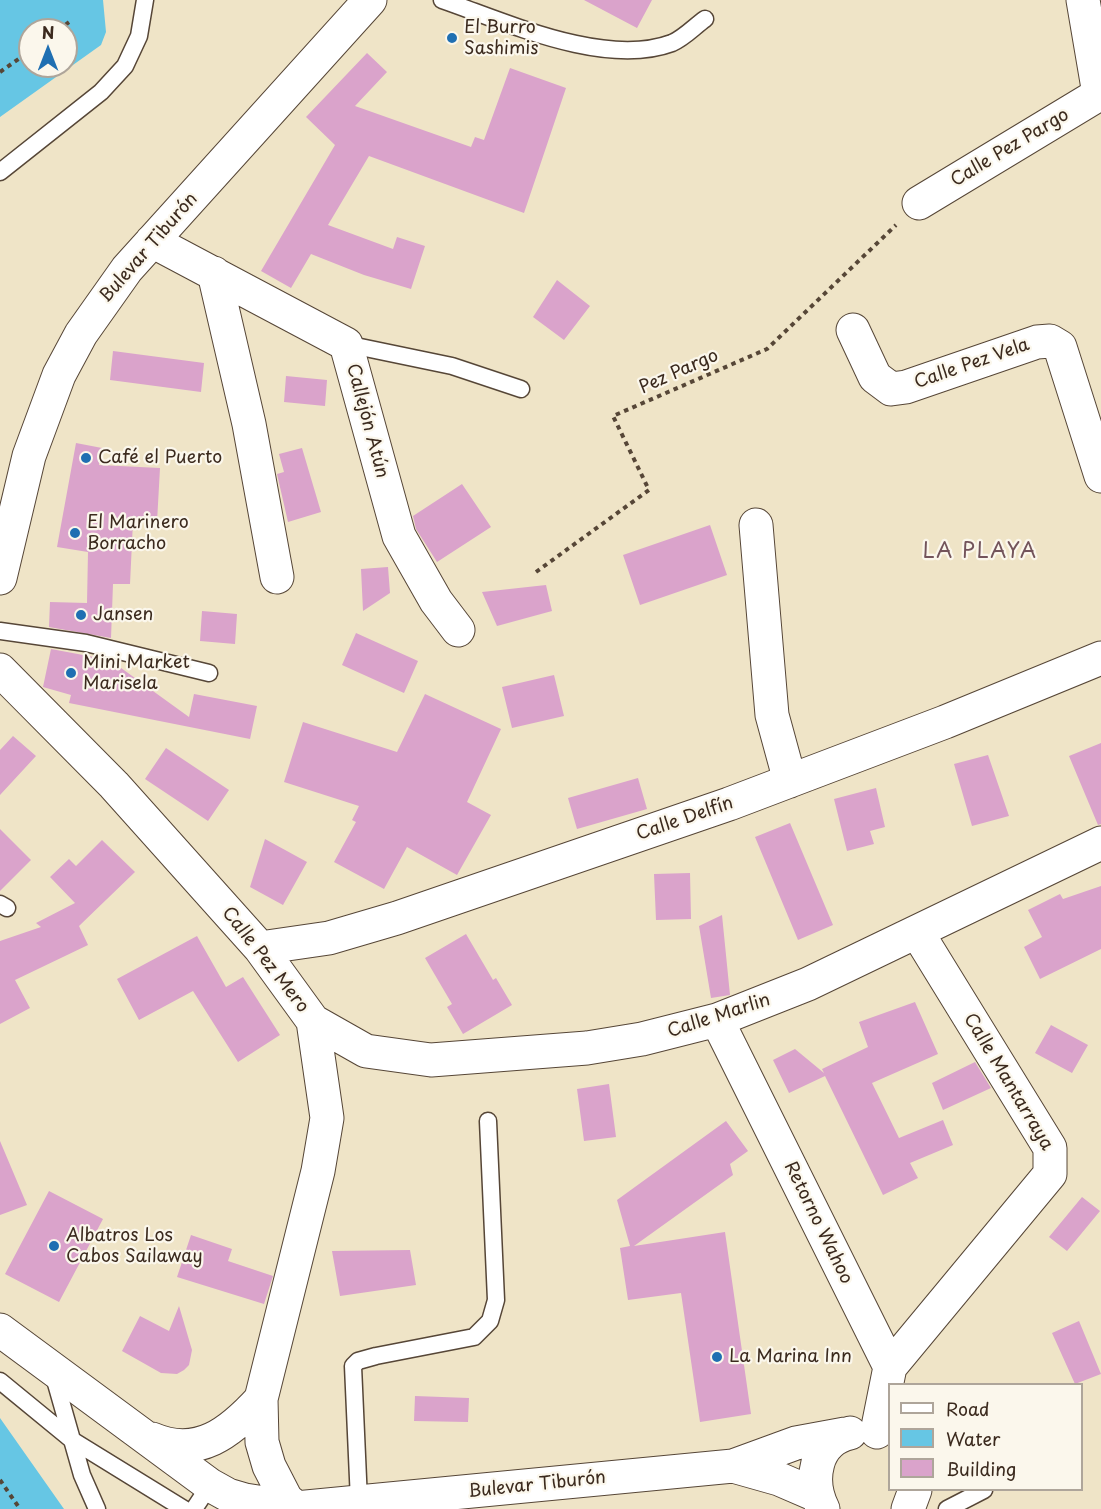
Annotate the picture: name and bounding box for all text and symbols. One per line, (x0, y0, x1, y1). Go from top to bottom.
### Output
place label: El Burro Sashimis (464, 17, 538, 60)
north arrow (18, 18, 78, 78)
text: N (42, 20, 54, 44)
marker: El Burro Sashimis (445, 31, 459, 45)
street label: Calle Pez Pargo (947, 104, 1073, 192)
street label: Bulevar Tiburón (95, 189, 203, 307)
street label: Calle Pez Vela (912, 334, 1032, 394)
street label: Pez Pargo (636, 345, 722, 399)
street label: Callejón Atún (341, 361, 393, 481)
place label: Café el Puerto (98, 447, 222, 469)
marker: Café el Puerto (79, 451, 93, 465)
place label: El Marinero Borracho (87, 512, 189, 554)
marker: El Marinero Borracho (68, 526, 82, 540)
district label: LA PLAYA (923, 539, 1037, 565)
place label: Jansen (93, 604, 153, 626)
marker: Jansen (74, 608, 88, 622)
place label: Mini Market Marisela (83, 652, 190, 694)
marker: Mini Market Marisela (64, 666, 78, 680)
street label: Calle Delfín (634, 792, 736, 846)
street label: Calle Pez Mero (217, 903, 313, 1017)
street label: Calle Marlin (665, 989, 773, 1043)
street label: Calle Mantarraya (959, 1010, 1057, 1154)
street label: Retorno Wahoo (779, 1158, 857, 1288)
place label: Albatros Los Cabos Sailaway (66, 1225, 203, 1268)
marker: Albatros Los Cabos Sailaway (47, 1239, 61, 1253)
place label: La Marina Inn (729, 1346, 852, 1368)
marker: La Marina Inn (710, 1350, 724, 1364)
legend (888, 1383, 1083, 1491)
text: Road (946, 1395, 990, 1422)
text: Water (946, 1425, 1000, 1452)
text: Building (946, 1455, 1016, 1482)
street label: Bulevar Tiburón (467, 1467, 607, 1503)

